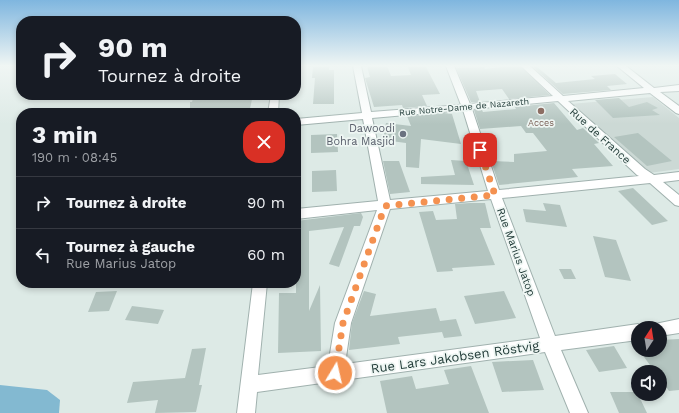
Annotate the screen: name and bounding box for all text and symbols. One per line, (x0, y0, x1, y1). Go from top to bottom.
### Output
text: 90 m (98, 31, 168, 64)
icon: right (32, 32, 84, 84)
text: Tournez à droite (98, 65, 241, 86)
street label: Rue Notre-Dame de Nazareth (399, 96, 529, 118)
street label: Rue de France (567, 105, 633, 167)
marker: Acces (536, 106, 546, 116)
place label: Acces (528, 118, 554, 128)
text: 3 min (32, 121, 98, 149)
button: close (243, 121, 285, 163)
place label: Dawoodi Bohra Masjid (326, 122, 395, 148)
marker: Dawoodi Bohra Masjid (398, 129, 408, 139)
pin (463, 133, 497, 167)
icon: arrive (469, 139, 491, 161)
text: 190 m · 08:45 (32, 150, 117, 165)
icon: right (32, 192, 54, 214)
text: Tournez à droite (66, 194, 186, 212)
text: 90 m (247, 194, 285, 212)
street label: Rue Marius Jatop (494, 206, 538, 298)
text: Tournez à gauche (66, 238, 195, 256)
icon: left (32, 244, 54, 266)
text: 60 m (247, 246, 285, 264)
text: Rue Marius Jatop (66, 256, 176, 271)
north arrow (631, 321, 667, 357)
map controls (631, 321, 667, 401)
street label: Rue Lars Jakobsen Röstvig (370, 338, 540, 376)
position arrow (314, 352, 356, 394)
button: sound (631, 365, 667, 401)

